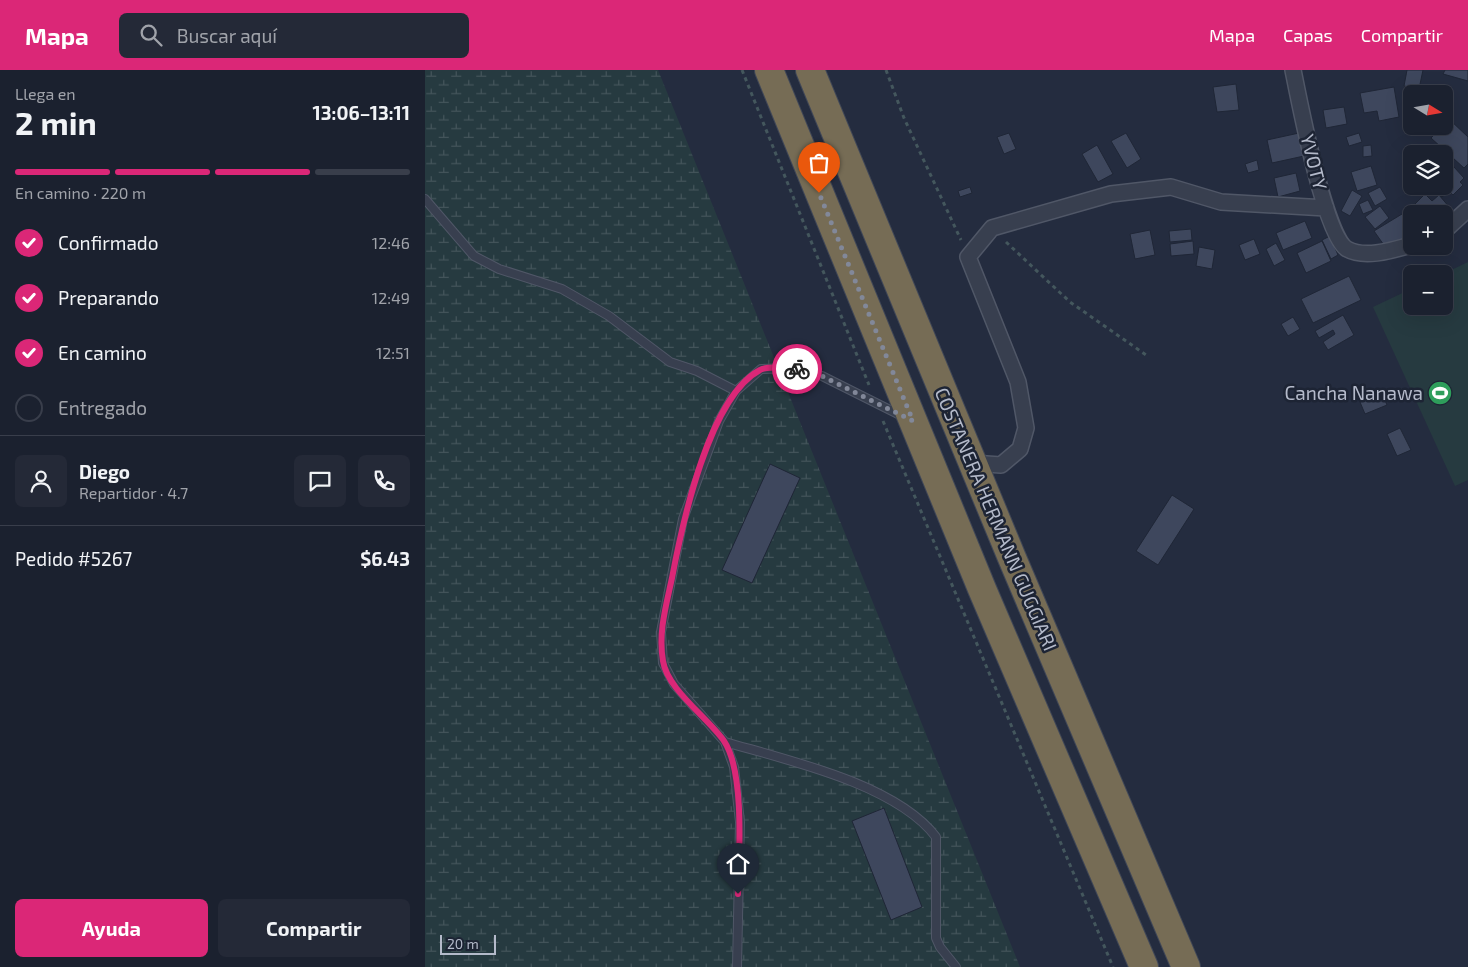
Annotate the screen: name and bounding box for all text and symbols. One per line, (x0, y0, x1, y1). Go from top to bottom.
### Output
search box (119, 13, 469, 58)
text: Mapa (25, 21, 89, 50)
icon: search (137, 21, 165, 49)
text: Buscar aquí (177, 24, 277, 47)
text: Mapa (1209, 24, 1255, 46)
text: Capas (1283, 24, 1333, 46)
text: Compartir (1361, 24, 1443, 46)
text: Llega en (15, 84, 76, 103)
north arrow (1403, 85, 1453, 135)
map controls (1403, 85, 1453, 315)
text: 13:06–13:11 (313, 101, 410, 124)
text: 2 min (15, 103, 97, 141)
street label: YVOTY (1296, 132, 1333, 192)
pin (798, 142, 840, 193)
button: layers (1403, 145, 1453, 195)
icon: bag (805, 149, 833, 177)
text: En camino · 220 m (15, 183, 146, 202)
button: + (1403, 205, 1453, 255)
icon: check (15, 229, 43, 257)
text: Confirmado (58, 231, 159, 254)
text: 12:46 (372, 233, 410, 252)
button: − (1403, 265, 1453, 315)
icon: check (15, 284, 43, 312)
text: Preparando (58, 286, 159, 309)
text: 12:49 (372, 288, 410, 307)
icon: check (15, 339, 43, 367)
text: En camino (58, 341, 147, 364)
text: 12:51 (376, 343, 410, 362)
courier (772, 344, 822, 394)
icon: bike (783, 355, 811, 383)
sports icon: Cancha Nanawa (1427, 380, 1453, 406)
place label: Cancha Nanawa (1284, 381, 1423, 404)
street label: COSTANERA HERMANN GUGGIARI (930, 384, 1062, 654)
text: Entregado (58, 396, 147, 419)
button: person (15, 455, 67, 507)
button: chat (294, 455, 346, 507)
button: phone (358, 455, 410, 507)
text: Diego (79, 460, 130, 483)
text: Repartidor · 4.7 (79, 483, 188, 502)
text: Pedido #5267 (15, 547, 132, 570)
text: $6.43 (360, 547, 410, 570)
pin (717, 843, 759, 894)
icon: home (724, 850, 752, 878)
button: Ayuda (15, 899, 208, 957)
button: Compartir (218, 899, 410, 957)
scale bar (440, 932, 496, 955)
text: 20 m (447, 935, 479, 952)

